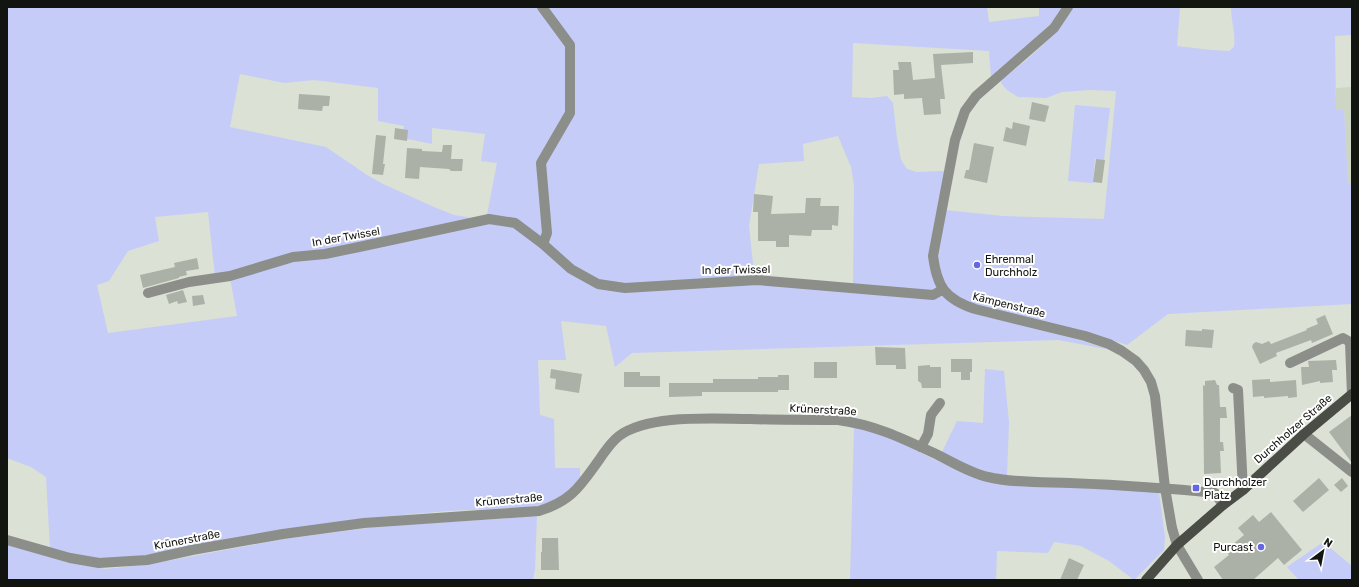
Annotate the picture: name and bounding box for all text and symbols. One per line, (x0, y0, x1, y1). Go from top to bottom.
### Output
street label: In der Twissel (311, 225, 381, 249)
place label: Ehrenmal Durchholz (985, 253, 1038, 279)
marker: Ehrenmal Durchholz (972, 260, 982, 270)
street label: In der Twissel (702, 263, 770, 277)
street label: Kämpenstraße (971, 290, 1047, 320)
street label: Durchholzer Straße (1251, 392, 1335, 466)
street label: Krünerstraße (789, 402, 857, 418)
place label: Durchholzer Platz (1204, 476, 1267, 502)
marker: Durchholzer Platz (1191, 483, 1201, 493)
street label: Krünerstraße (475, 491, 543, 509)
street label: Krünerstraße (153, 527, 221, 553)
north arrow (1303, 531, 1343, 571)
text: N (1321, 535, 1335, 551)
place label: Purcast (1213, 541, 1254, 554)
marker: Purcast (1256, 542, 1266, 552)

